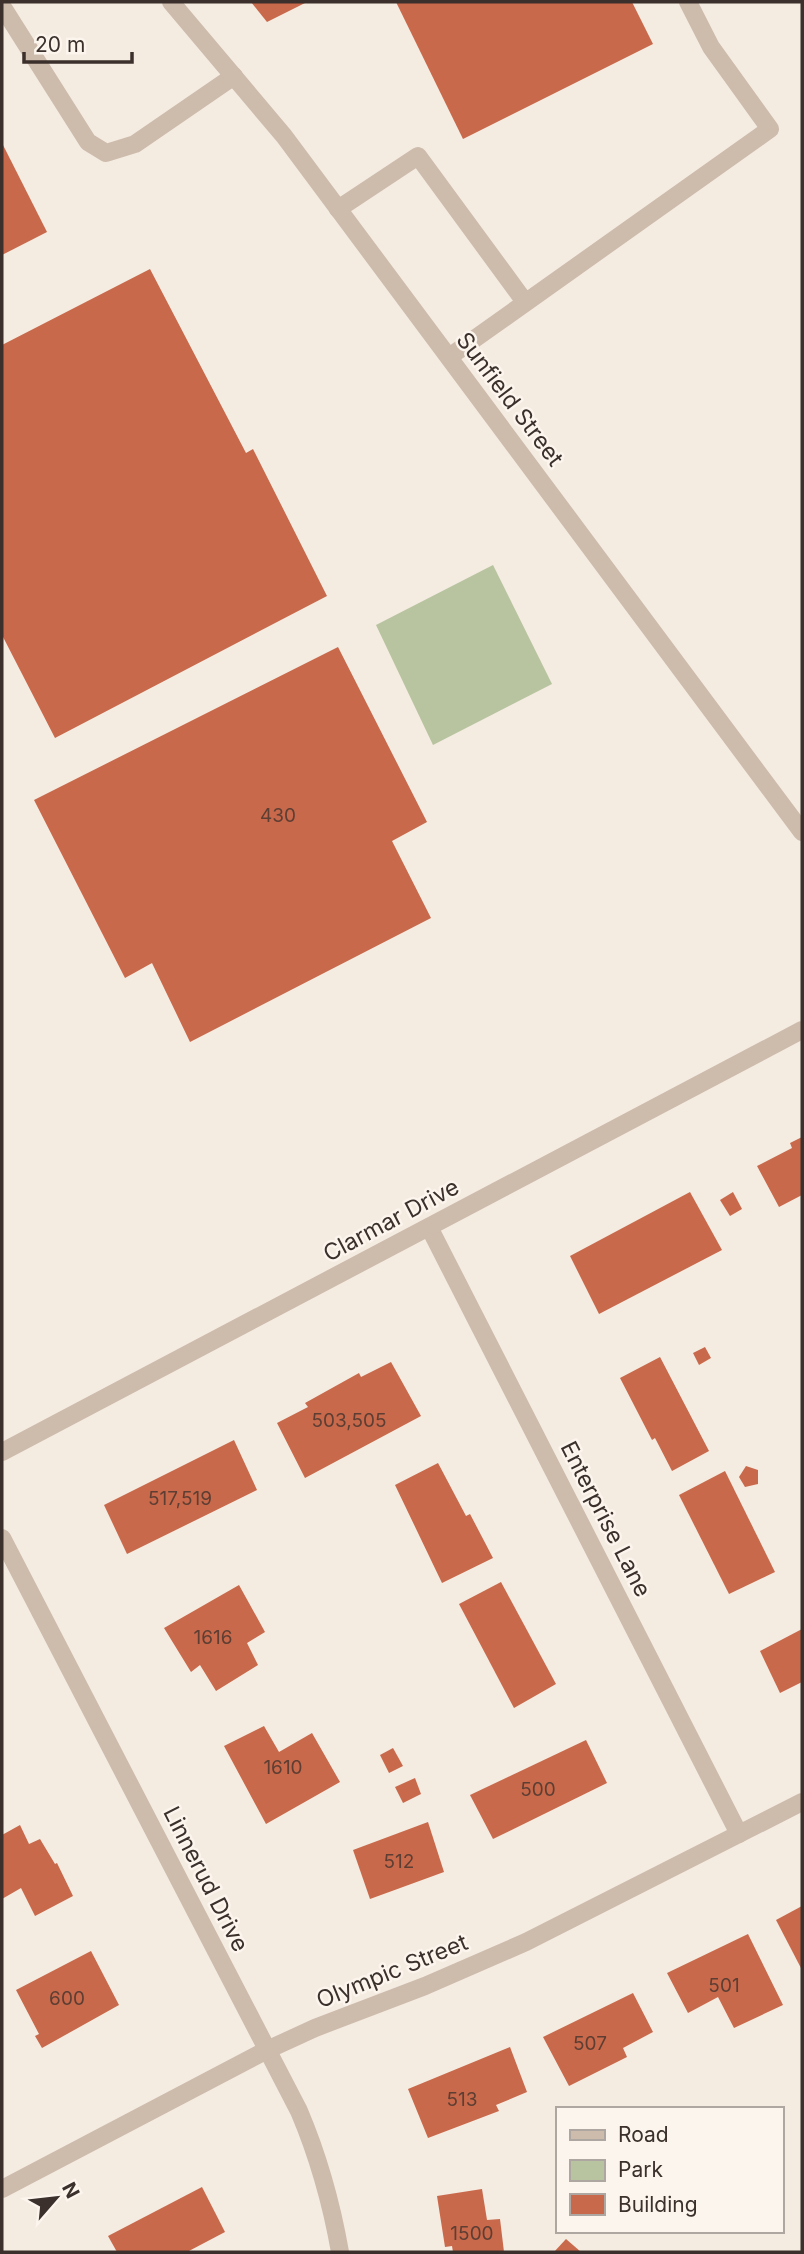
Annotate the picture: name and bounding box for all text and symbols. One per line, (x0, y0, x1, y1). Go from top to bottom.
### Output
scale bar (24, 21, 133, 65)
text: 20 m (35, 32, 85, 57)
street label: Sunfield Street (451, 326, 570, 472)
house number: 430 (260, 804, 296, 827)
street label: Clarmar Drive (318, 1173, 464, 1267)
house number: 503,505 (311, 1409, 387, 1432)
street label: Enterprise Lane (555, 1437, 657, 1601)
house number: 517,519 (148, 1487, 212, 1510)
house number: 1616 (193, 1626, 233, 1649)
house number: 1610 (263, 1756, 303, 1779)
house number: 500 (520, 1778, 556, 1801)
street label: Linnerud Drive (157, 1802, 255, 1956)
house number: 512 (384, 1850, 414, 1873)
street label: Olympic Street (312, 1928, 472, 2014)
house number: 501 (708, 1974, 740, 1997)
house number: 600 (49, 1987, 85, 2010)
house number: 507 (573, 2032, 607, 2055)
house number: 513 (446, 2088, 478, 2111)
legend (556, 2107, 783, 2233)
text: Road (618, 2122, 669, 2147)
text: Park (618, 2157, 663, 2182)
north arrow (21, 2163, 91, 2233)
text: N (57, 2178, 84, 2202)
text: Building (618, 2192, 698, 2217)
house number: 1500 (450, 2222, 494, 2245)

